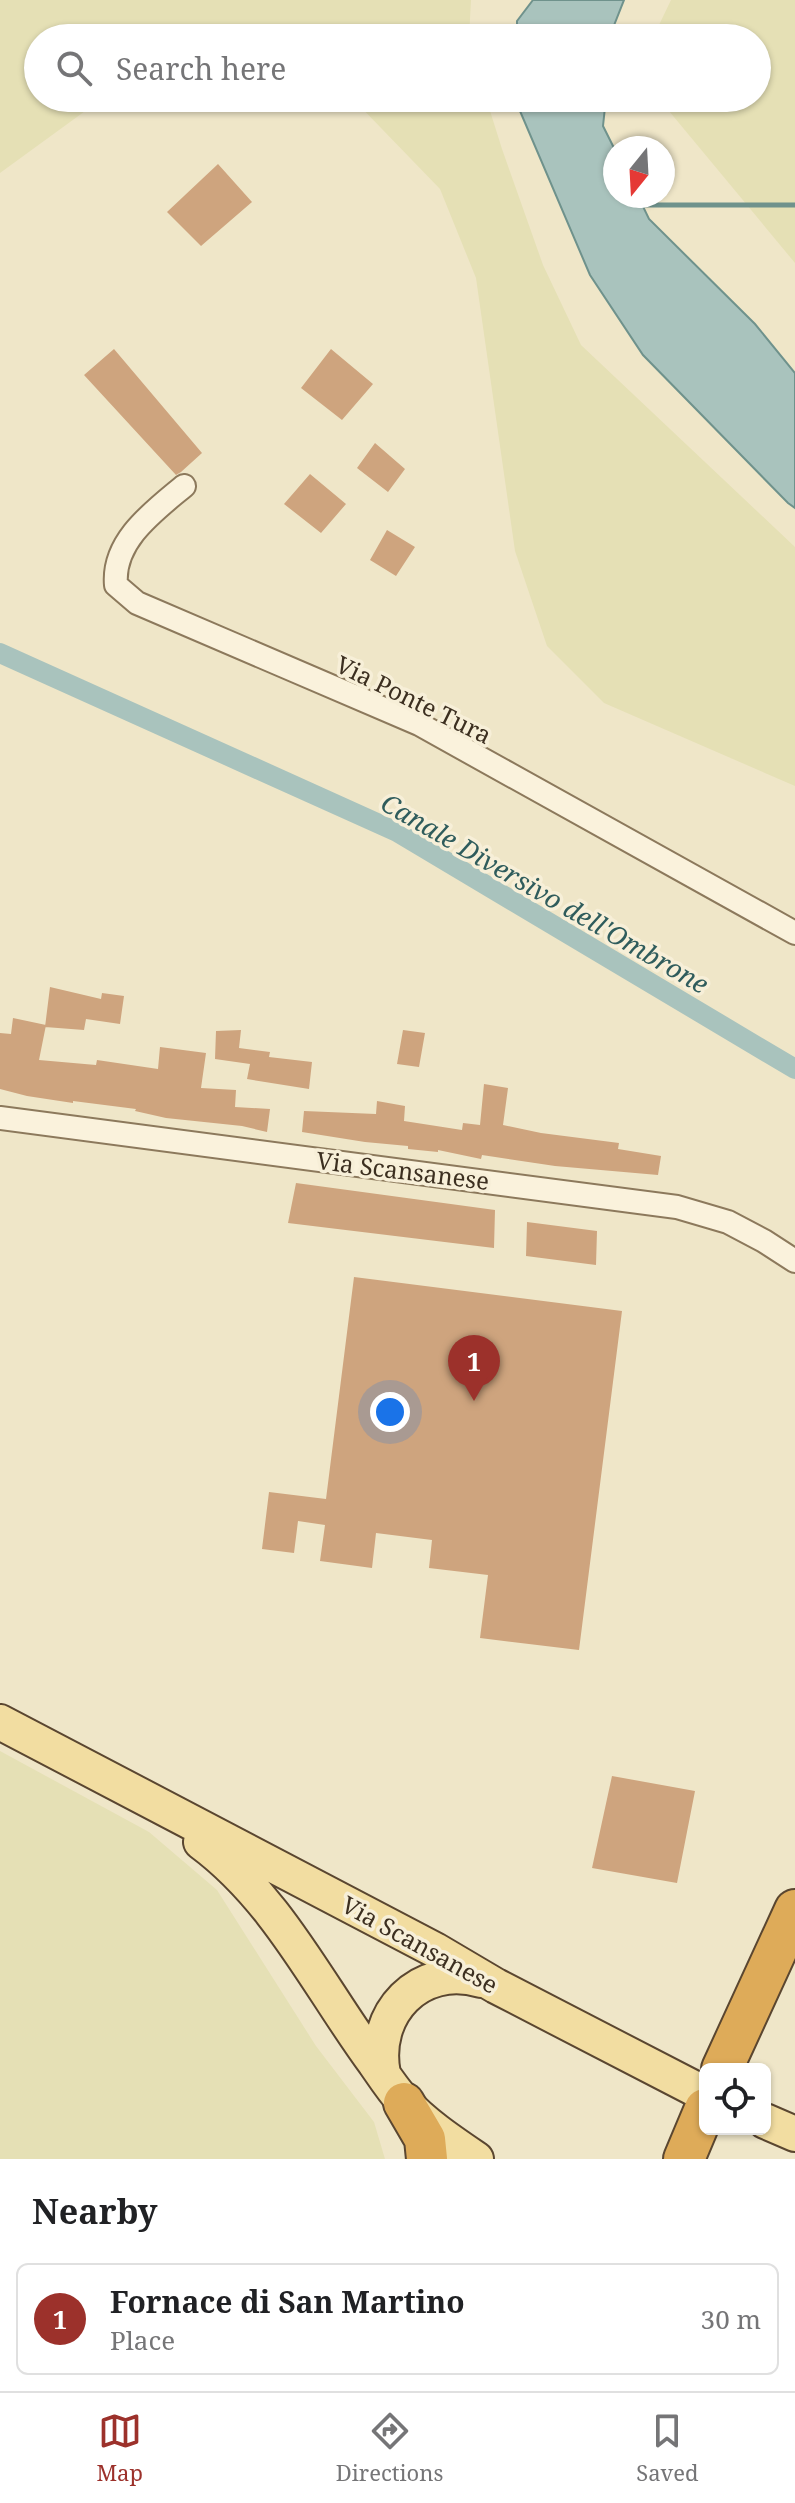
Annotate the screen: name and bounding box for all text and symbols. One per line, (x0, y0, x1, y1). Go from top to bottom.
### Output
search box (24, 24, 771, 112)
icon: search (52, 46, 96, 90)
text: Search here (116, 48, 286, 89)
north arrow (603, 136, 675, 208)
street label: Via Ponte Tura (331, 647, 497, 751)
water label: Canale Diversivo dell'Ombrone (375, 784, 715, 1002)
street label: Via Scansanese (315, 1143, 491, 1197)
pin: 1 (448, 1335, 500, 1401)
your location (370, 1392, 410, 1432)
street label: Via Scansanese (336, 1887, 504, 2001)
map controls (699, 2063, 771, 2135)
button: locate (699, 2063, 771, 2135)
text: Nearby (32, 2188, 158, 2234)
text: Fornace di San Martino (110, 2281, 465, 2322)
text: 1 (53, 2301, 67, 2337)
text: 30 m (701, 2301, 761, 2337)
text: Place (110, 2322, 175, 2358)
tab: Map (96, 2409, 143, 2487)
tab: Directions (336, 2409, 443, 2487)
tab: Saved (636, 2409, 699, 2487)

